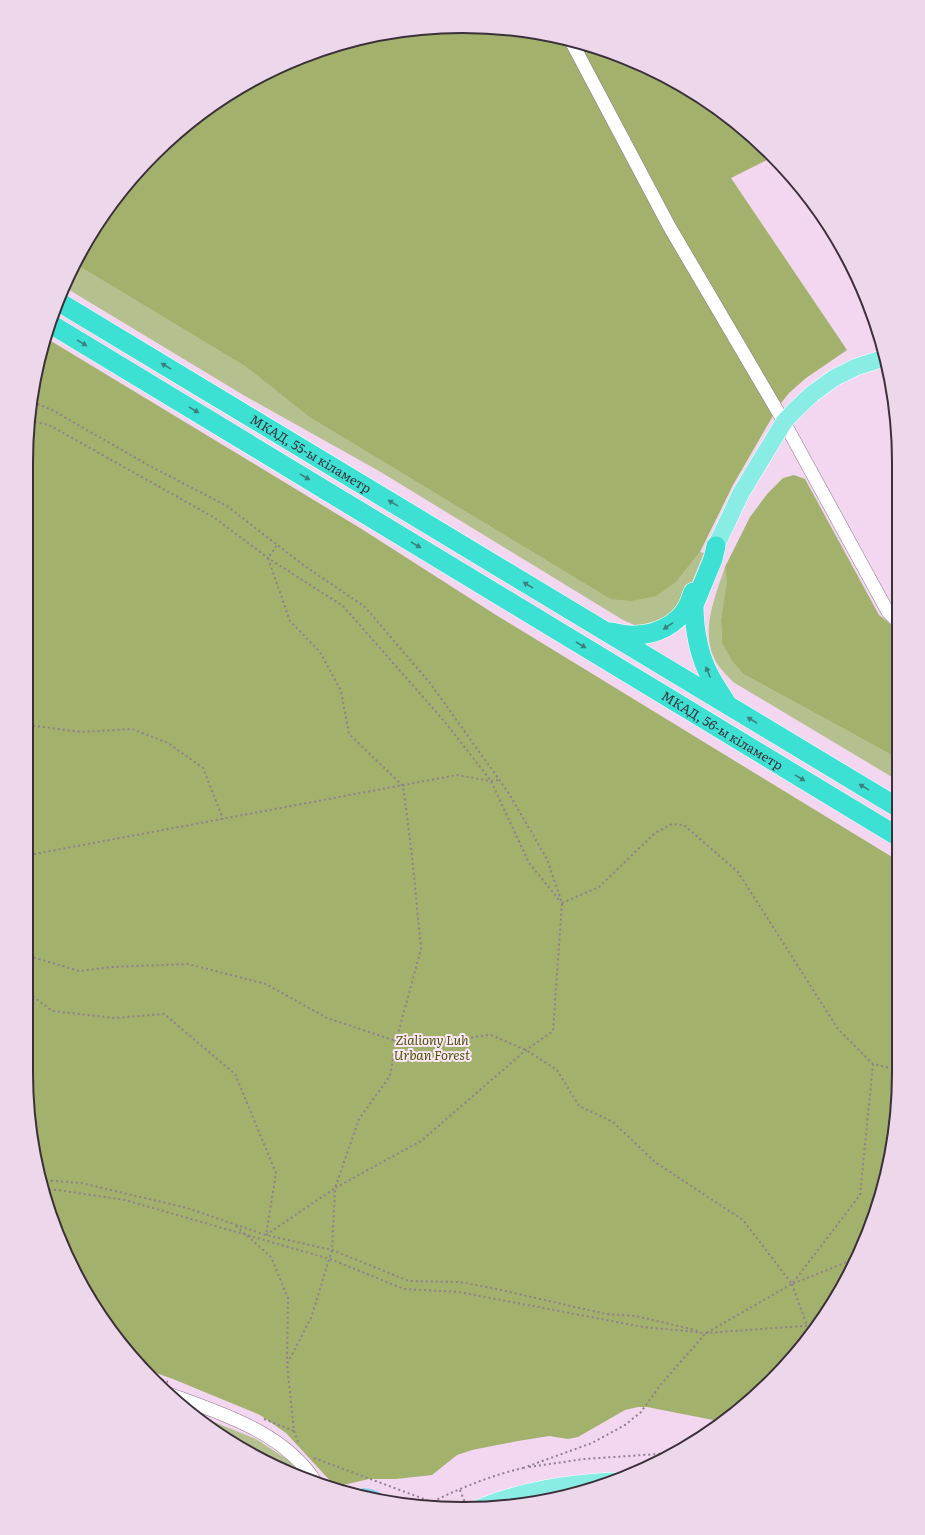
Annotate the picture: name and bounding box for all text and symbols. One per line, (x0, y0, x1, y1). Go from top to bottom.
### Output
one-way arrow (77, 339, 88, 346)
one-way arrow (161, 362, 171, 370)
one-way arrow (189, 406, 199, 414)
street label: МКАД, 55-ы кіламетр (247, 409, 375, 497)
one-way arrow (299, 474, 311, 481)
one-way arrow (387, 500, 399, 507)
one-way arrow (410, 541, 422, 548)
one-way arrow (522, 582, 534, 589)
one-way arrow (662, 622, 673, 630)
one-way arrow (576, 641, 586, 649)
one-way arrow (705, 666, 711, 677)
street label: МКАД, 56-ы кіламетр (658, 686, 787, 774)
one-way arrow (746, 716, 758, 723)
one-way arrow (794, 774, 806, 781)
one-way arrow (858, 784, 870, 791)
park label: Zialiony Luh Urban Forest (394, 1030, 471, 1064)

